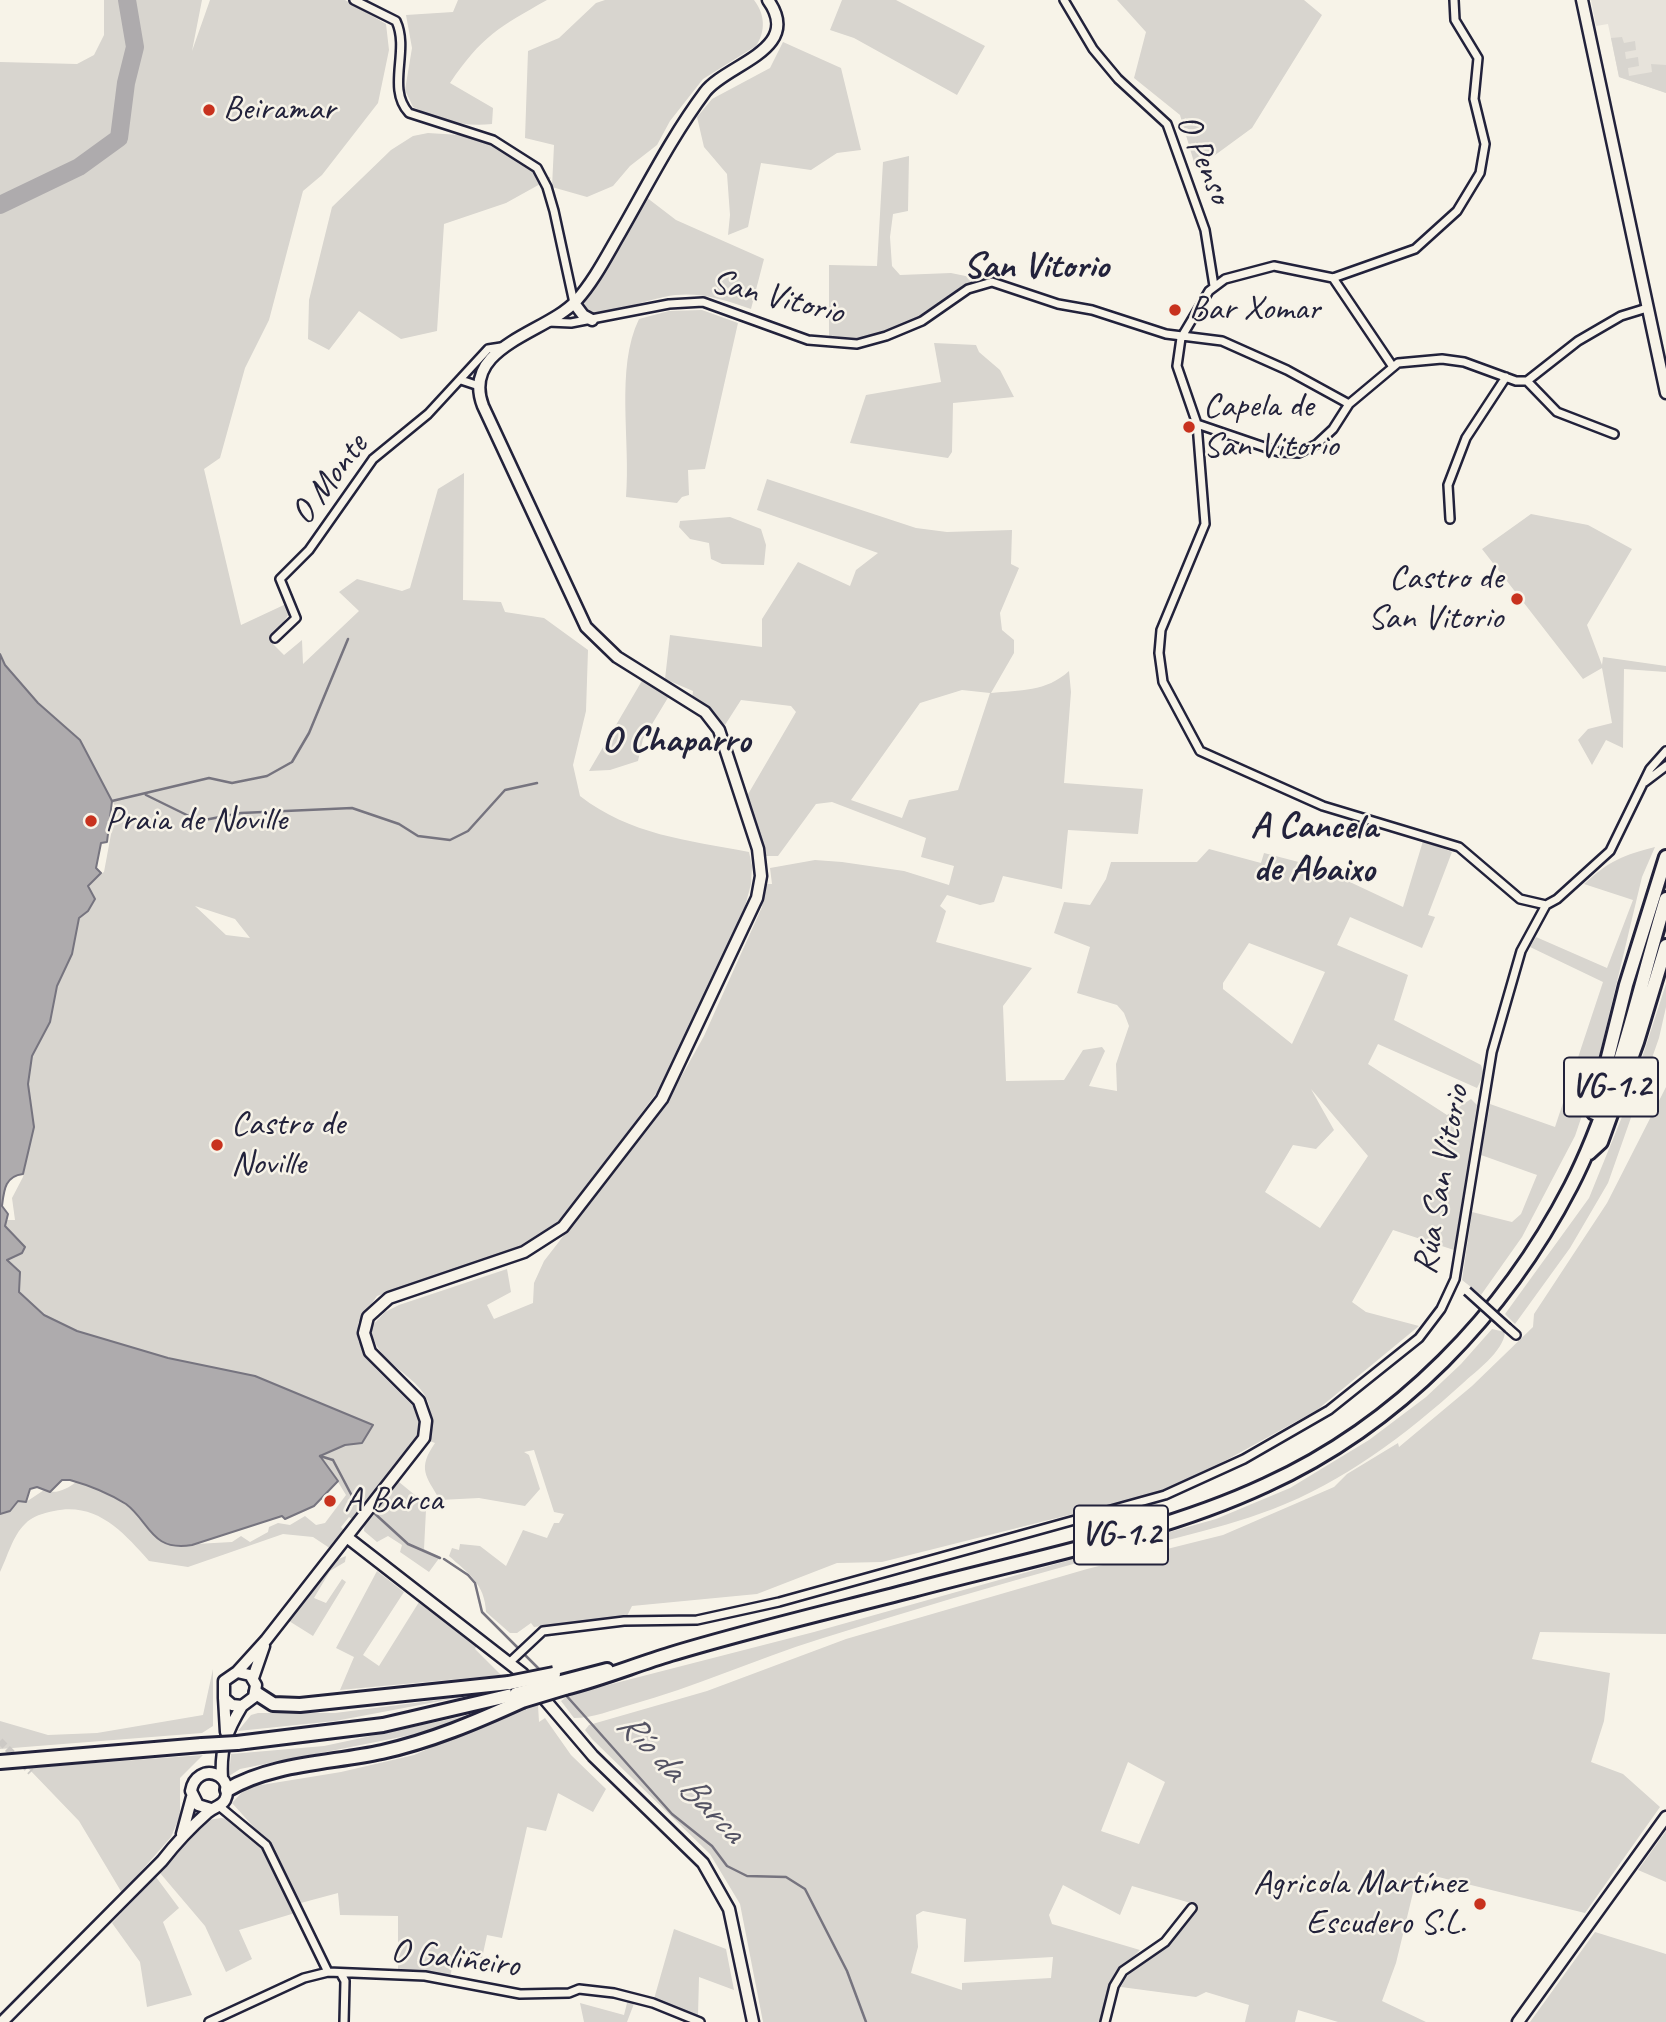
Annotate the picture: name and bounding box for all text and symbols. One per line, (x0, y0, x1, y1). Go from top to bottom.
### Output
place label: Beiramar (223, 89, 335, 131)
marker: Beiramar (201, 102, 217, 118)
street label: O Penso (1166, 108, 1240, 210)
district label: San Vitorio (963, 245, 1109, 289)
street label: San Vitorio (706, 261, 848, 335)
place label: Bar Xomar (1189, 289, 1320, 331)
marker: Bar Xomar (1167, 302, 1183, 318)
place label: Capela de San Vitorio (1203, 386, 1338, 468)
marker: Capela de San Vitorio (1181, 419, 1197, 435)
street label: O Monte (283, 427, 377, 533)
place label: Castro de San Vitorio (1368, 558, 1503, 640)
marker: Castro de San Vitorio (1509, 591, 1525, 607)
district label: O Chaparro (602, 719, 750, 763)
place label: Praia de Noville (105, 800, 287, 842)
district label: A Cancela de Abaixo (1251, 805, 1377, 892)
marker: Praia de Noville (83, 813, 99, 829)
road number: VG-1.2 (1564, 1058, 1658, 1116)
street label: Rúa San Vitorio (1405, 1082, 1479, 1278)
place label: Castro de Noville (231, 1104, 345, 1186)
marker: Castro de Noville (209, 1137, 225, 1153)
place label: A Barca (344, 1480, 442, 1522)
marker: A Barca (322, 1493, 338, 1509)
road number: VG-1.2 (1074, 1506, 1168, 1564)
water label: Río da Barca (607, 1703, 753, 1853)
place label: Agricola Martínez Escudero S.L. (1253, 1863, 1466, 1945)
marker: Agricola Martínez Escudero S.L. (1472, 1896, 1488, 1912)
street label: O Galiñeiro (388, 1930, 522, 1988)

